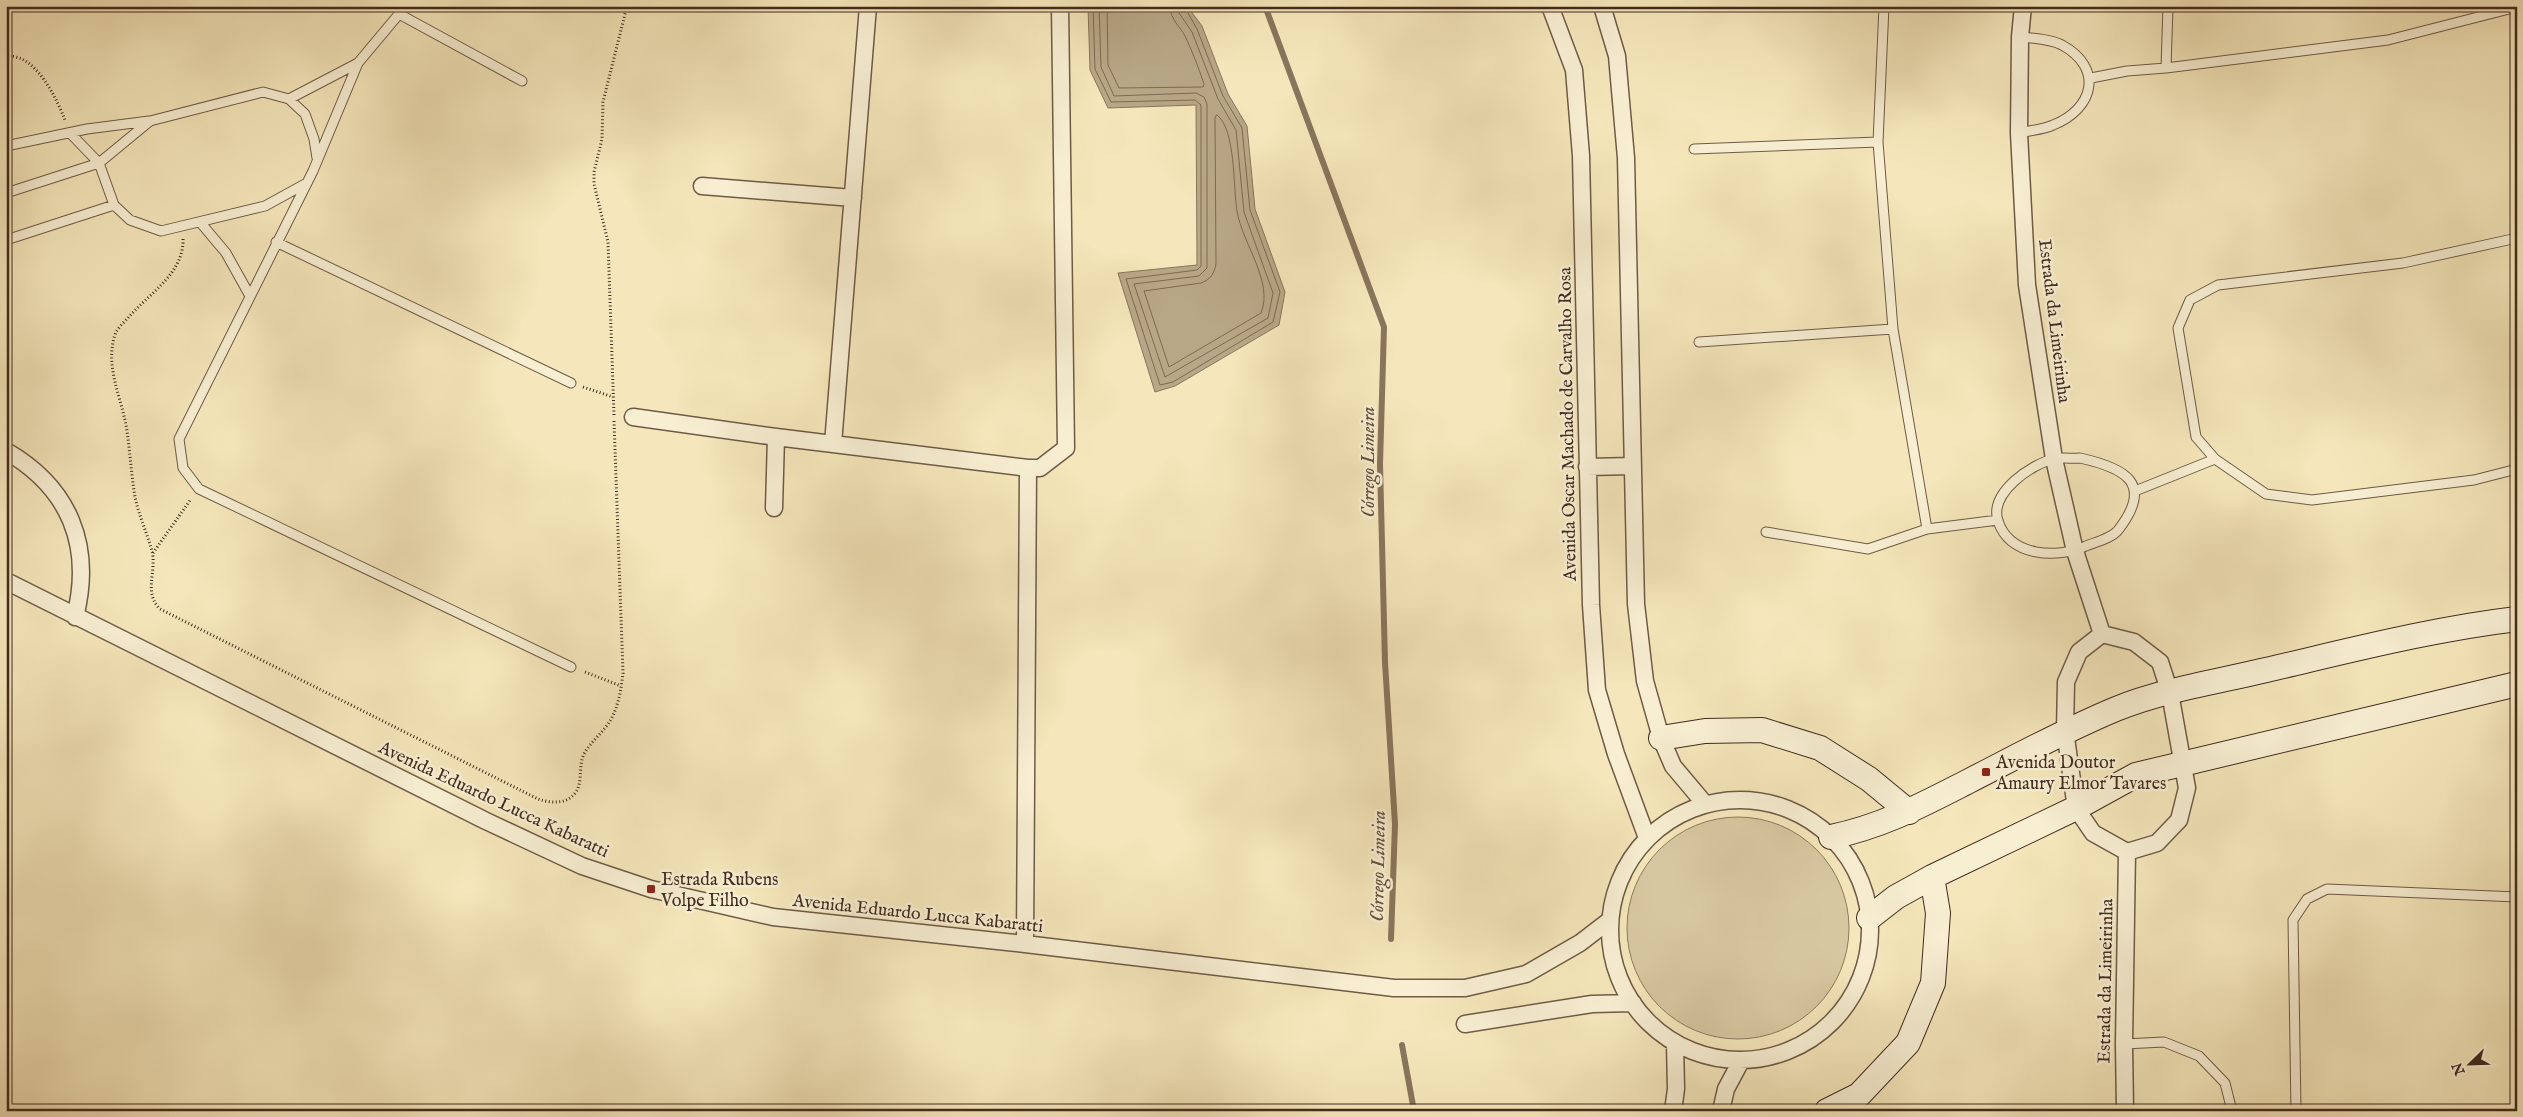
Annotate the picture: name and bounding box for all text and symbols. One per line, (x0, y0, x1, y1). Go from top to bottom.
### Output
street label: Estrada da Limeirinha (2032, 238, 2075, 405)
street label: Avenida Oscar Machado de Carvalho Rosa (1554, 267, 1583, 582)
water label: Córrego Limeira (1357, 406, 1381, 518)
street label: Avenida Eduardo Lucca Kabaratti (374, 736, 612, 864)
place label: Avenida Doutor Amaury Elmor Tavares (1995, 752, 2166, 796)
marker: Avenida Doutor Amaury Elmor Tavares (1980, 766, 1992, 778)
water label: Córrego Limeira (1366, 810, 1392, 922)
place label: Estrada Rubens Volpe Filho (660, 869, 778, 913)
marker: Estrada Rubens Volpe Filho (645, 883, 657, 895)
street label: Avenida Eduardo Lucca Kabaratti (791, 890, 1044, 939)
street label: Estrada da Limeirinha (2094, 898, 2119, 1064)
north arrow (2446, 1040, 2496, 1090)
text: N (2448, 1060, 2470, 1079)

